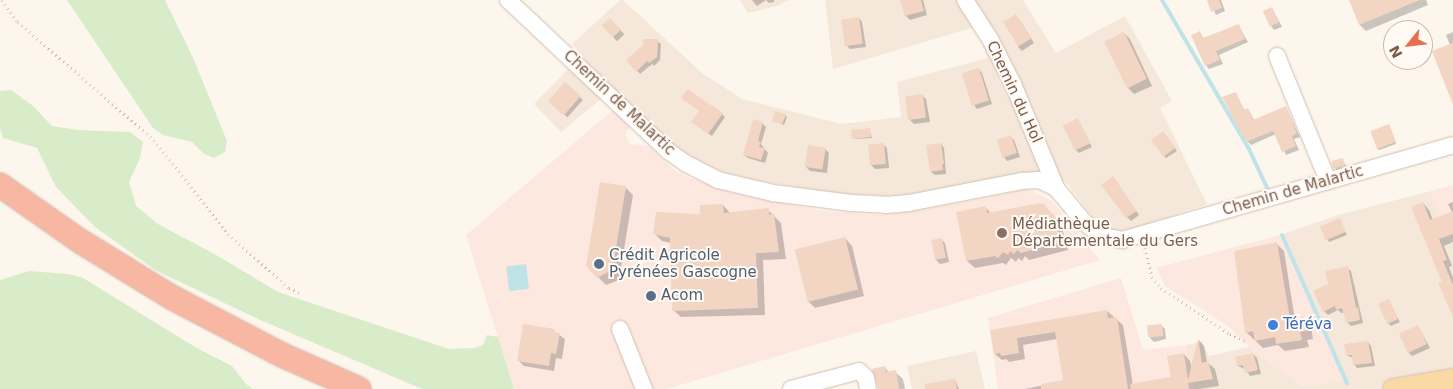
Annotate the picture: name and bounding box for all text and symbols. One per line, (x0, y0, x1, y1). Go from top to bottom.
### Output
north arrow (1383, 20, 1433, 70)
street label: Chemin du Hol (982, 38, 1046, 146)
text: N (1386, 43, 1406, 61)
street label: Chemin de Malartic (560, 47, 678, 159)
street label: Chemin de Malartic (1220, 162, 1366, 220)
place label: Médiathèque Départementale du Gers (1012, 215, 1198, 250)
marker: Médiathèque Départementale du Gers (996, 227, 1008, 239)
place label: Crédit Agricole Pyrénées Gascogne (609, 246, 757, 281)
marker: Crédit Agricole Pyrénées Gascogne (593, 258, 605, 270)
place label: Acom (661, 287, 703, 305)
marker: Acom (645, 290, 657, 302)
place label: Téréva (1283, 316, 1332, 334)
marker: Téréva (1267, 319, 1279, 331)

